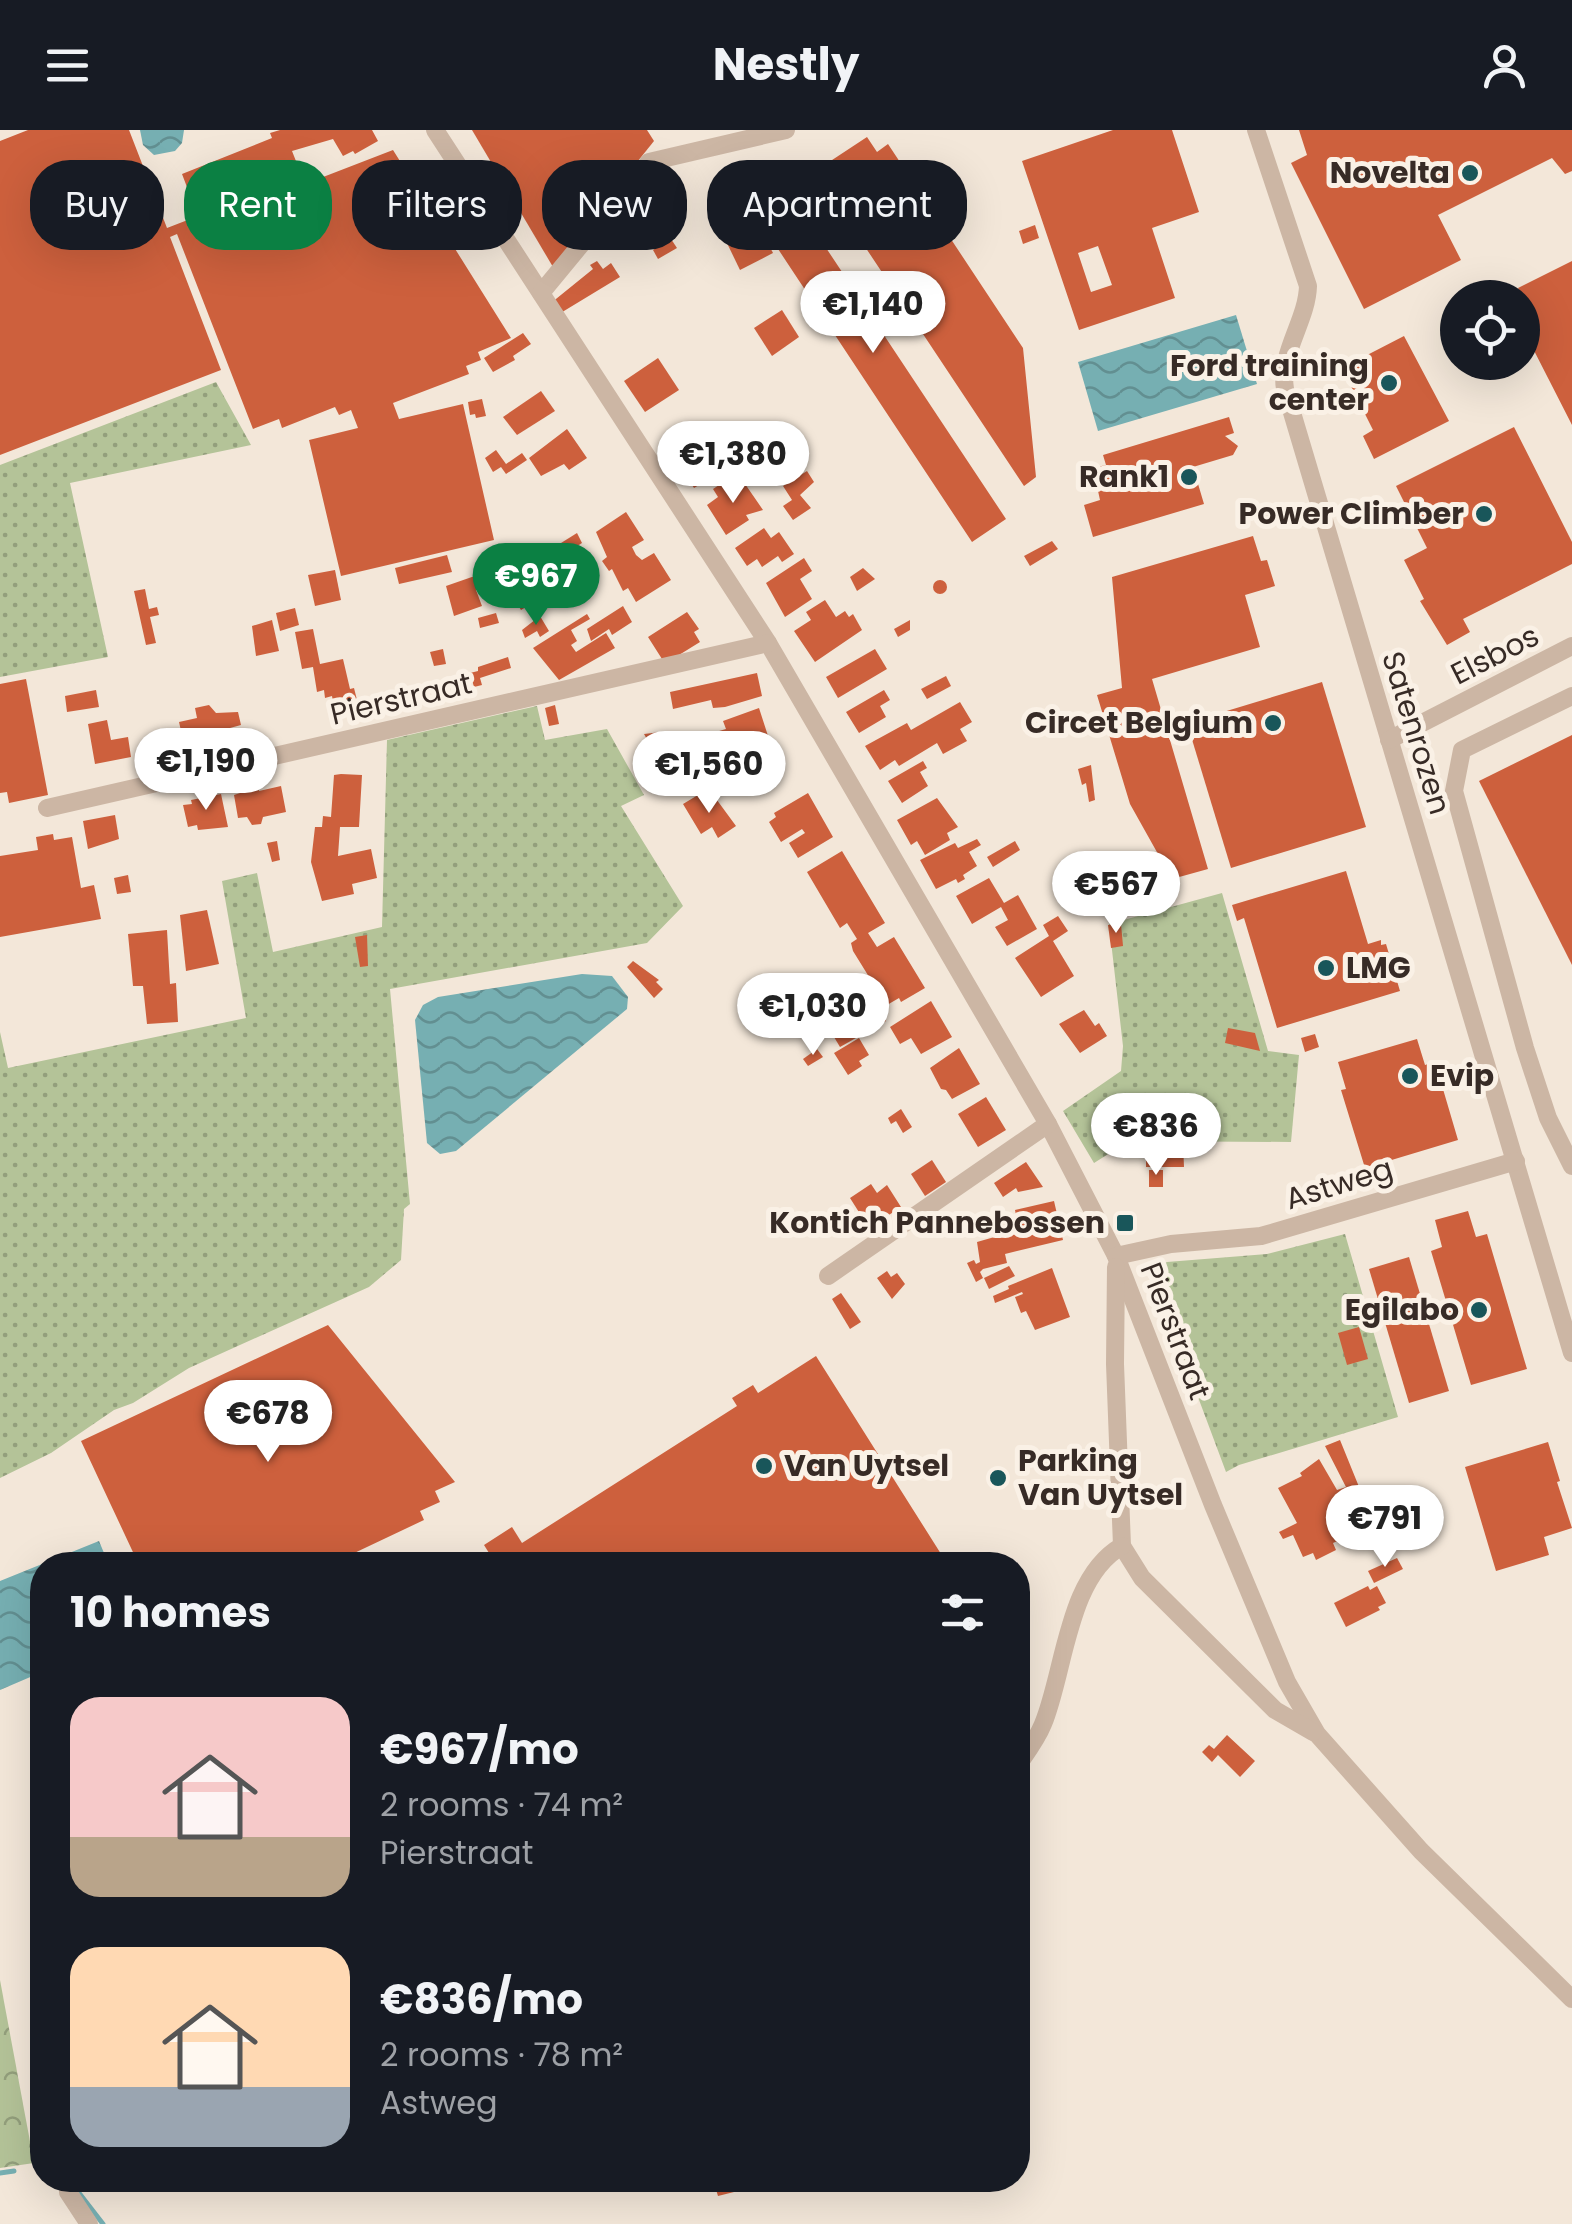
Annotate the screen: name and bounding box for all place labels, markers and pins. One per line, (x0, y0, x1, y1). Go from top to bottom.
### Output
place label: Novelta (1330, 151, 1450, 194)
marker: Novelta (1459, 162, 1481, 184)
pin: €1,140 (792, 271, 954, 356)
place label: Ford training center (1170, 344, 1369, 421)
marker: Ford training center (1378, 372, 1400, 394)
pin: €1,380 (652, 421, 814, 506)
place label: Rank1 (1079, 455, 1169, 498)
marker: Rank1 (1178, 466, 1200, 488)
place label: Power Climber (1238, 492, 1464, 535)
marker: Power Climber (1473, 503, 1495, 525)
pin: €967 (477, 543, 595, 628)
place label: Circet Belgium (1025, 701, 1253, 744)
marker: Circet Belgium (1262, 712, 1284, 734)
pin: €1,190 (125, 728, 287, 813)
pin: €1,560 (628, 731, 790, 816)
pin: €567 (1057, 851, 1175, 936)
place label: LMG (1346, 946, 1411, 989)
marker: LMG (1315, 957, 1337, 979)
pin: €1,030 (732, 973, 894, 1058)
place label: Evip (1430, 1054, 1494, 1097)
marker: Evip (1399, 1065, 1421, 1087)
pin: €836 (1097, 1093, 1215, 1178)
place label: Kontich Pannebossen (769, 1201, 1105, 1244)
marker: Kontich Pannebossen (1114, 1212, 1136, 1234)
place label: Egilabo (1345, 1288, 1459, 1331)
marker: Egilabo (1468, 1299, 1490, 1321)
pin: €678 (209, 1380, 327, 1465)
place label: Parking Van Uytsel (1018, 1439, 1183, 1516)
place label: Van Uytsel (784, 1444, 949, 1487)
marker: Van Uytsel (753, 1455, 775, 1477)
marker: Parking Van Uytsel (987, 1467, 1009, 1489)
pin: €791 (1326, 1485, 1444, 1570)

